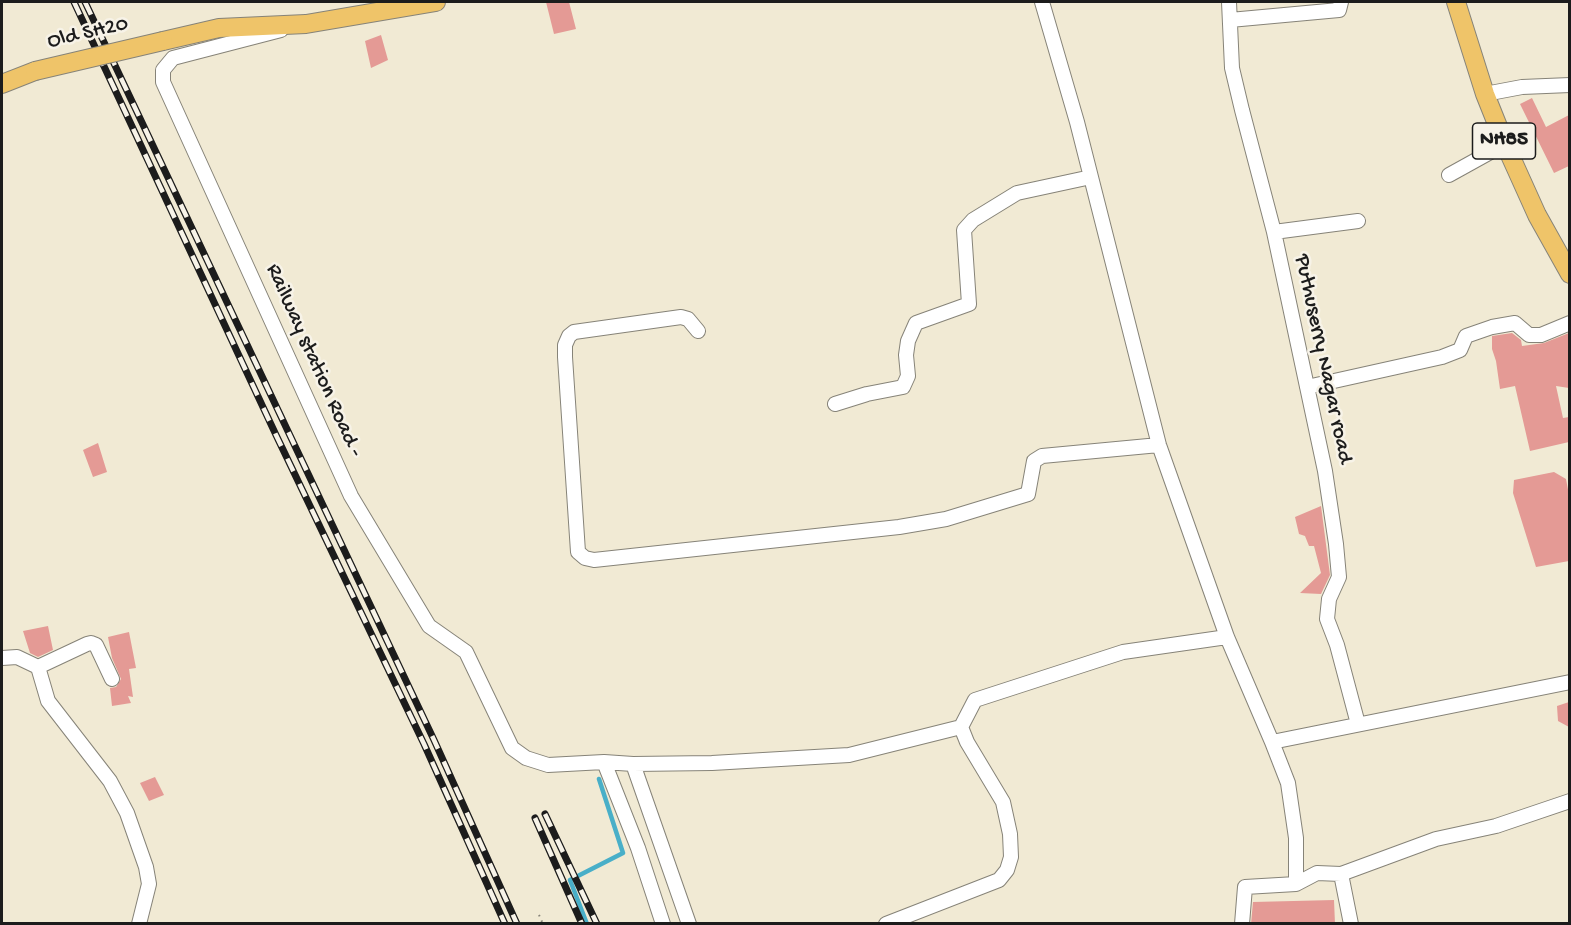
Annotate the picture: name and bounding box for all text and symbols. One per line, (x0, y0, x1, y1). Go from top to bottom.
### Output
street label: Old SH20 (45, 12, 131, 56)
road number: NH85 (1472, 123, 1536, 159)
street label: Puthuserry Nagar road (1287, 252, 1357, 466)
street label: Railway station Road - (258, 260, 368, 462)

